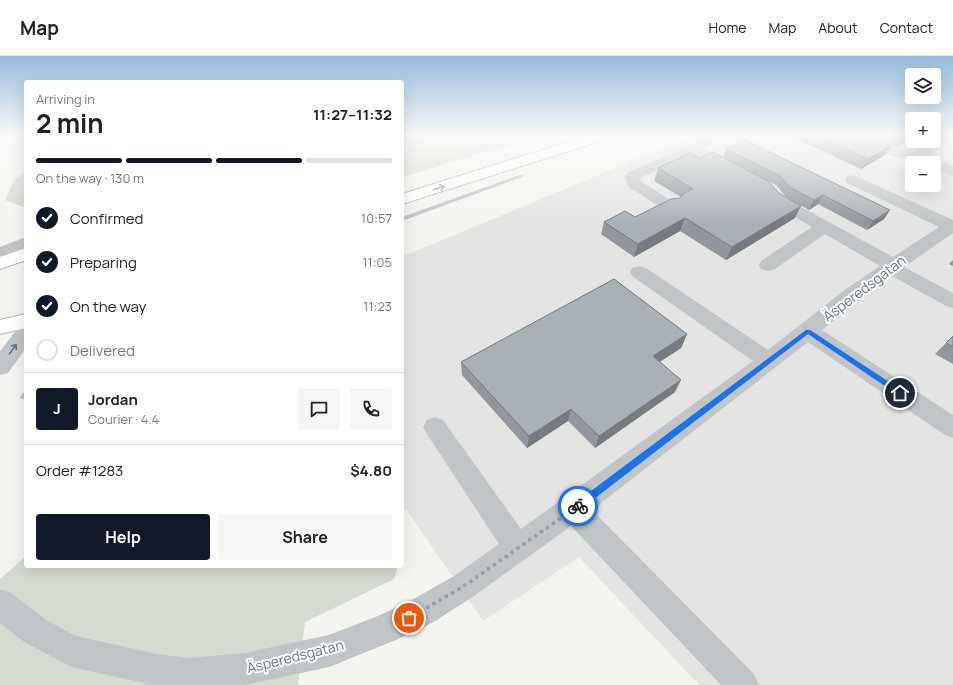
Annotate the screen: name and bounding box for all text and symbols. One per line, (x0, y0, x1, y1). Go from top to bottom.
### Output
text: Map (20, 15, 59, 41)
text: Home (709, 18, 746, 37)
text: Map (768, 18, 796, 37)
text: About (818, 18, 858, 37)
text: Contact (880, 18, 933, 37)
map controls (905, 68, 941, 192)
button: layers (905, 68, 941, 104)
text: Arriving in (36, 90, 95, 108)
text: 11:27–11:32 (313, 104, 392, 125)
text: 2 min (36, 105, 104, 141)
button: + (905, 112, 941, 148)
button: − (905, 156, 941, 192)
text: On the way · 130 m (36, 169, 144, 187)
one-way arrow (433, 184, 446, 191)
icon: check (36, 207, 58, 229)
text: Confirmed (70, 208, 143, 229)
text: 10:57 (361, 209, 392, 227)
icon: check (36, 251, 58, 273)
street label: Äsperedsgatan (819, 251, 909, 325)
text: Preparing (70, 252, 137, 273)
text: 11:05 (363, 253, 392, 271)
icon: check (36, 295, 58, 317)
text: On the way (70, 296, 146, 317)
text: 11:23 (363, 297, 392, 315)
text: Delivered (70, 340, 135, 361)
one-way arrow (9, 344, 17, 355)
pin (883, 376, 917, 410)
icon: home (889, 382, 911, 404)
button: chat (298, 388, 340, 430)
button: phone (350, 388, 392, 430)
text: Jordan (88, 389, 138, 410)
text: J (53, 398, 61, 419)
text: Courier · 4.4 (88, 410, 159, 428)
text: Order #1283 (36, 460, 123, 481)
text: $4.80 (350, 460, 392, 481)
courier (558, 486, 598, 526)
icon: bike (567, 495, 589, 517)
button: Help (36, 514, 210, 560)
button: Share (218, 514, 392, 560)
pin (392, 601, 426, 635)
icon: bag (398, 607, 420, 629)
street label: Äsperedsgatan (245, 635, 345, 677)

